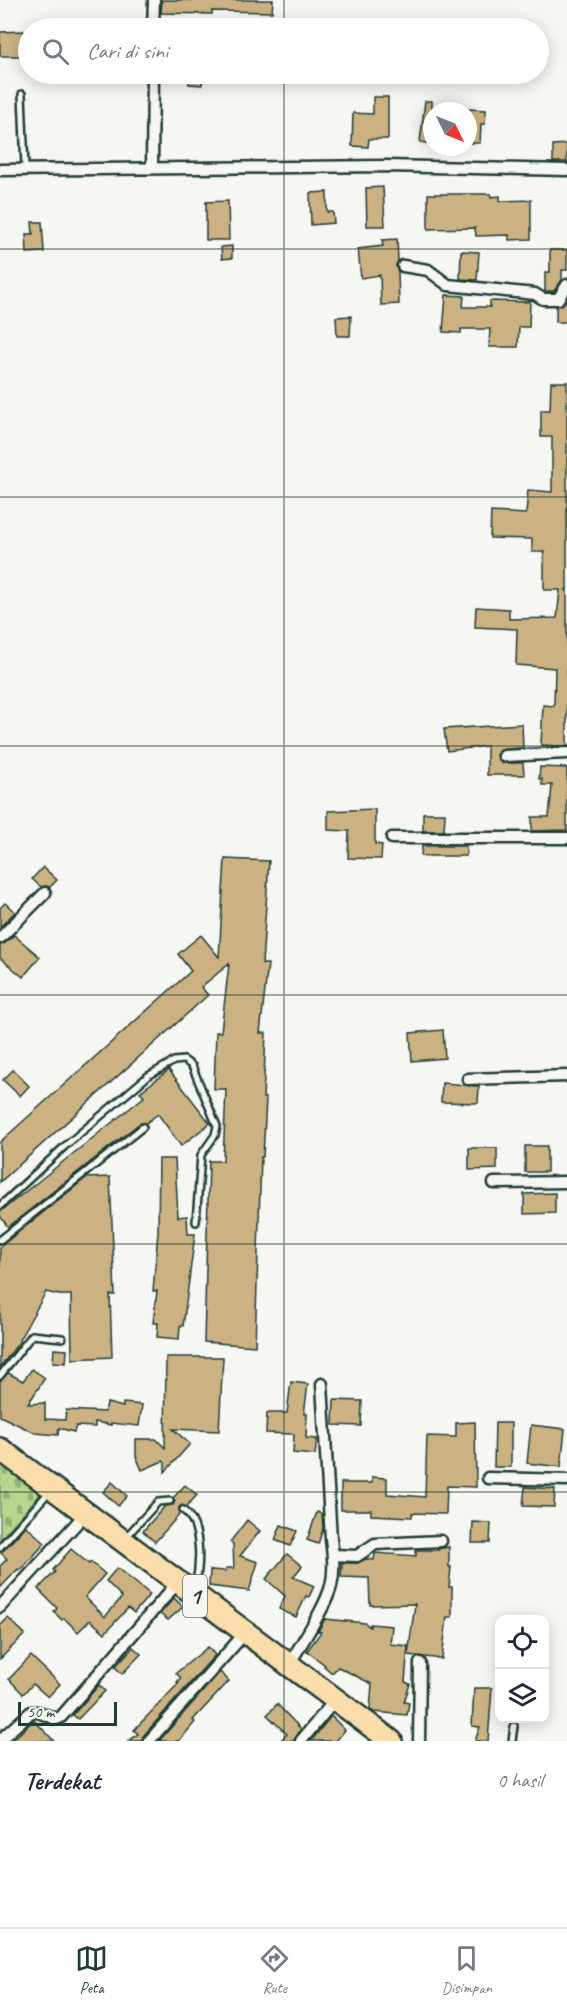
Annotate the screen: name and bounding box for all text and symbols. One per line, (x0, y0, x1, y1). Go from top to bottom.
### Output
search box (18, 18, 549, 84)
icon: search (39, 35, 72, 68)
text: Cari di sini (87, 37, 168, 65)
north arrow (423, 102, 477, 156)
road number: 1 (183, 1575, 207, 1617)
map controls (495, 1615, 549, 1723)
button: locate (495, 1615, 549, 1669)
button: layers (495, 1669, 549, 1723)
scale bar (18, 1699, 117, 1726)
text: 50 m (27, 1702, 54, 1722)
text: Terdekat (24, 1764, 100, 1797)
text: 0 hasil (497, 1768, 543, 1793)
tab: Peta (75, 1942, 108, 1998)
tab: Rute (258, 1942, 291, 1998)
tab: Disimpan (441, 1942, 492, 1998)

